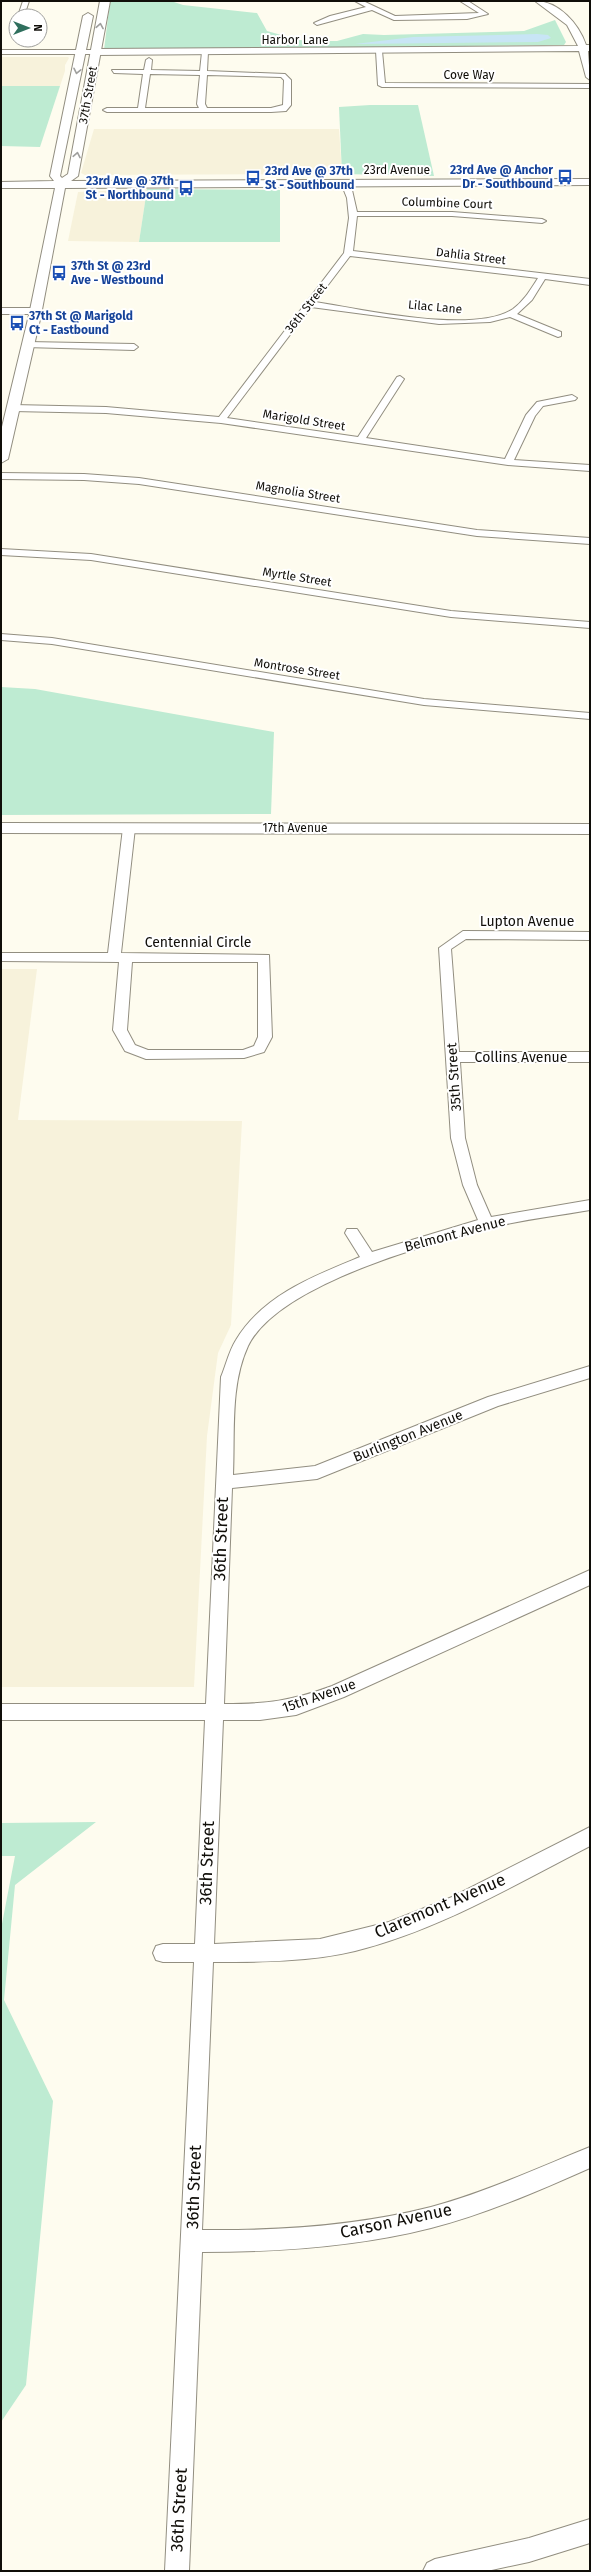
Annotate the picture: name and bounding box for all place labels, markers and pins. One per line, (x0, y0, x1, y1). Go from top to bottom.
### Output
place label: 23rd Ave @ Anchor Dr - Southbound (450, 163, 553, 191)
place label: 23rd Ave @ 37th St - Southbound (265, 164, 355, 192)
bus stop icon: 23rd Ave @ Anchor Dr - Southbound (556, 168, 574, 186)
bus stop icon: 23rd Ave @ 37th St - Southbound (244, 169, 262, 187)
place label: 23rd Ave @ 37th St - Northbound (85, 174, 174, 202)
bus stop icon: 23rd Ave @ 37th St - Northbound (177, 179, 195, 197)
place label: 37th St @ 23rd Ave - Westbound (70, 259, 164, 287)
bus stop icon: 37th St @ 23rd Ave - Westbound (50, 264, 68, 282)
place label: 37th St @ Marigold Ct - Eastbound (28, 309, 133, 337)
bus stop icon: 37th St @ Marigold Ct - Eastbound (8, 314, 26, 332)

